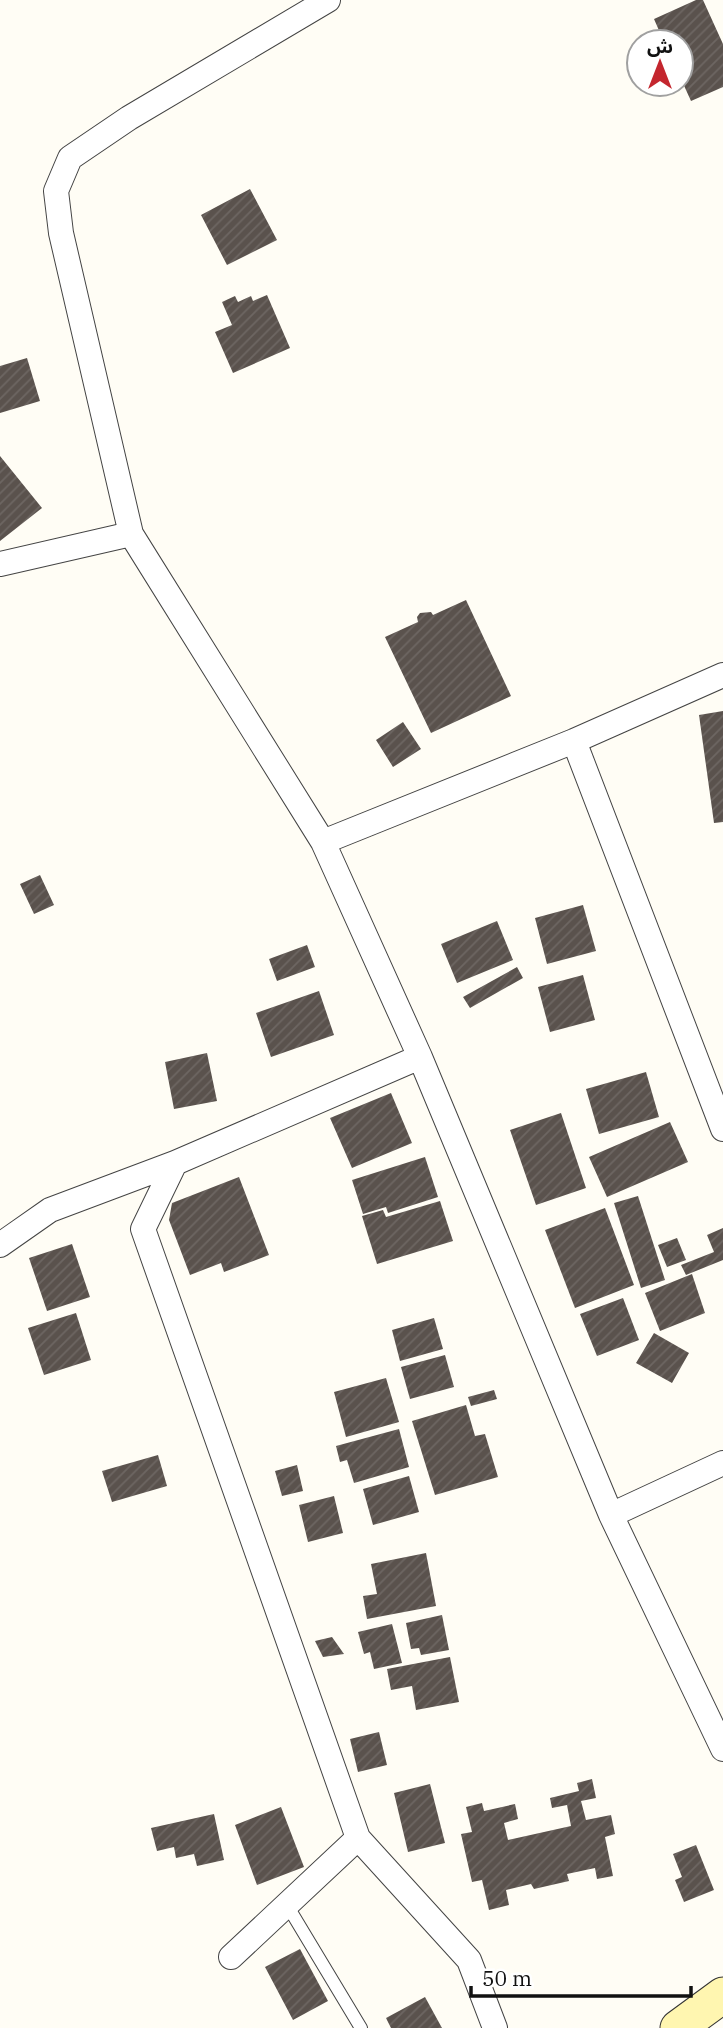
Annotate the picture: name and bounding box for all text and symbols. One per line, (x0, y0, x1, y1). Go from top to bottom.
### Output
north arrow (625, 28, 695, 98)
text: ش (647, 34, 673, 58)
scale bar (471, 1954, 692, 1998)
text: 50 m (482, 1964, 532, 1992)

